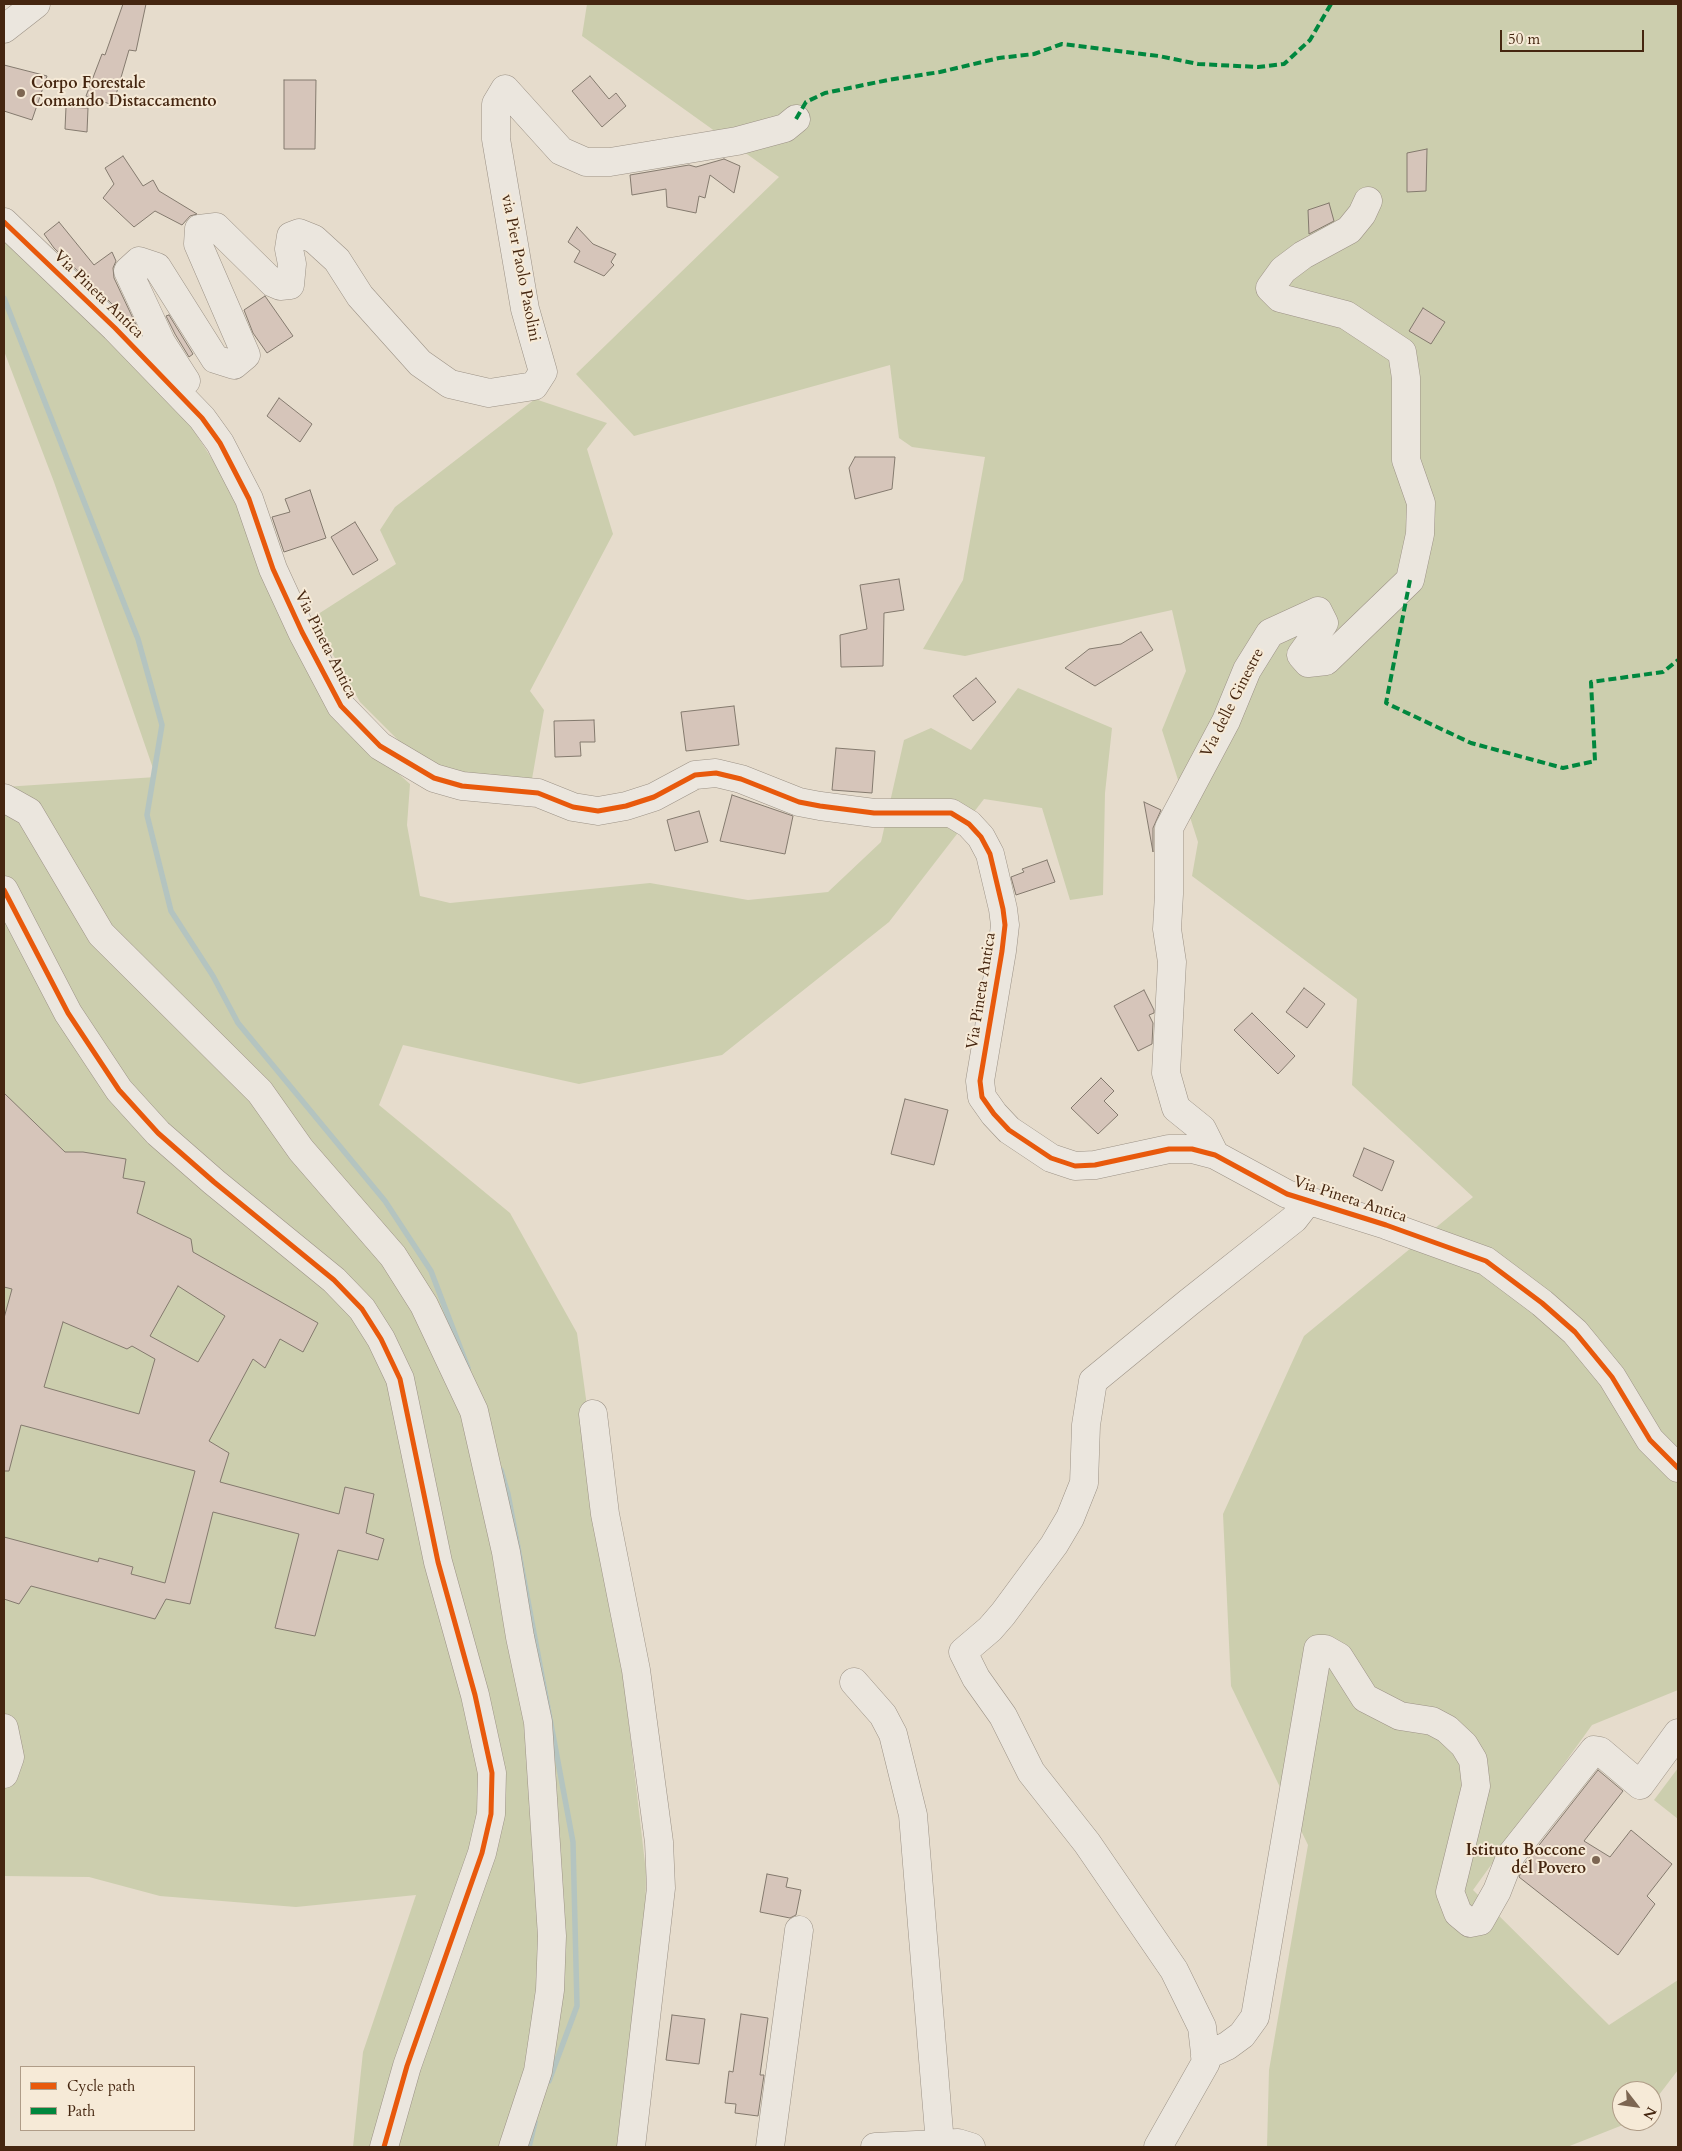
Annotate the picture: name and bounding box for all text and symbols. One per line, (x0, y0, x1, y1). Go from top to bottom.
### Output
scale bar (1502, 20, 1646, 52)
text: 50 m (1508, 29, 1540, 49)
place label: Corpo Forestale Comando Distaccamento (31, 74, 217, 112)
marker: Corpo Forestale Comando Distaccamento (15, 87, 27, 99)
street label: via Pier Paolo Pasolini (496, 193, 544, 343)
street label: Via Pineta Antica (49, 247, 147, 343)
street label: Via Pineta Antica (290, 588, 360, 702)
street label: Via delle Ginestre (1197, 645, 1269, 761)
street label: Via Pineta Antica (963, 931, 1001, 1051)
street label: Via Pineta Antica (1291, 1173, 1409, 1227)
place label: Istituto Boccone del Povero (1466, 1841, 1586, 1879)
marker: Istituto Boccone del Povero (1590, 1854, 1602, 1866)
legend (20, 2066, 195, 2131)
text: Cycle path (67, 2076, 135, 2096)
north arrow (1612, 2081, 1662, 2131)
text: Path (67, 2101, 95, 2121)
text: N (1638, 2103, 1661, 2123)

